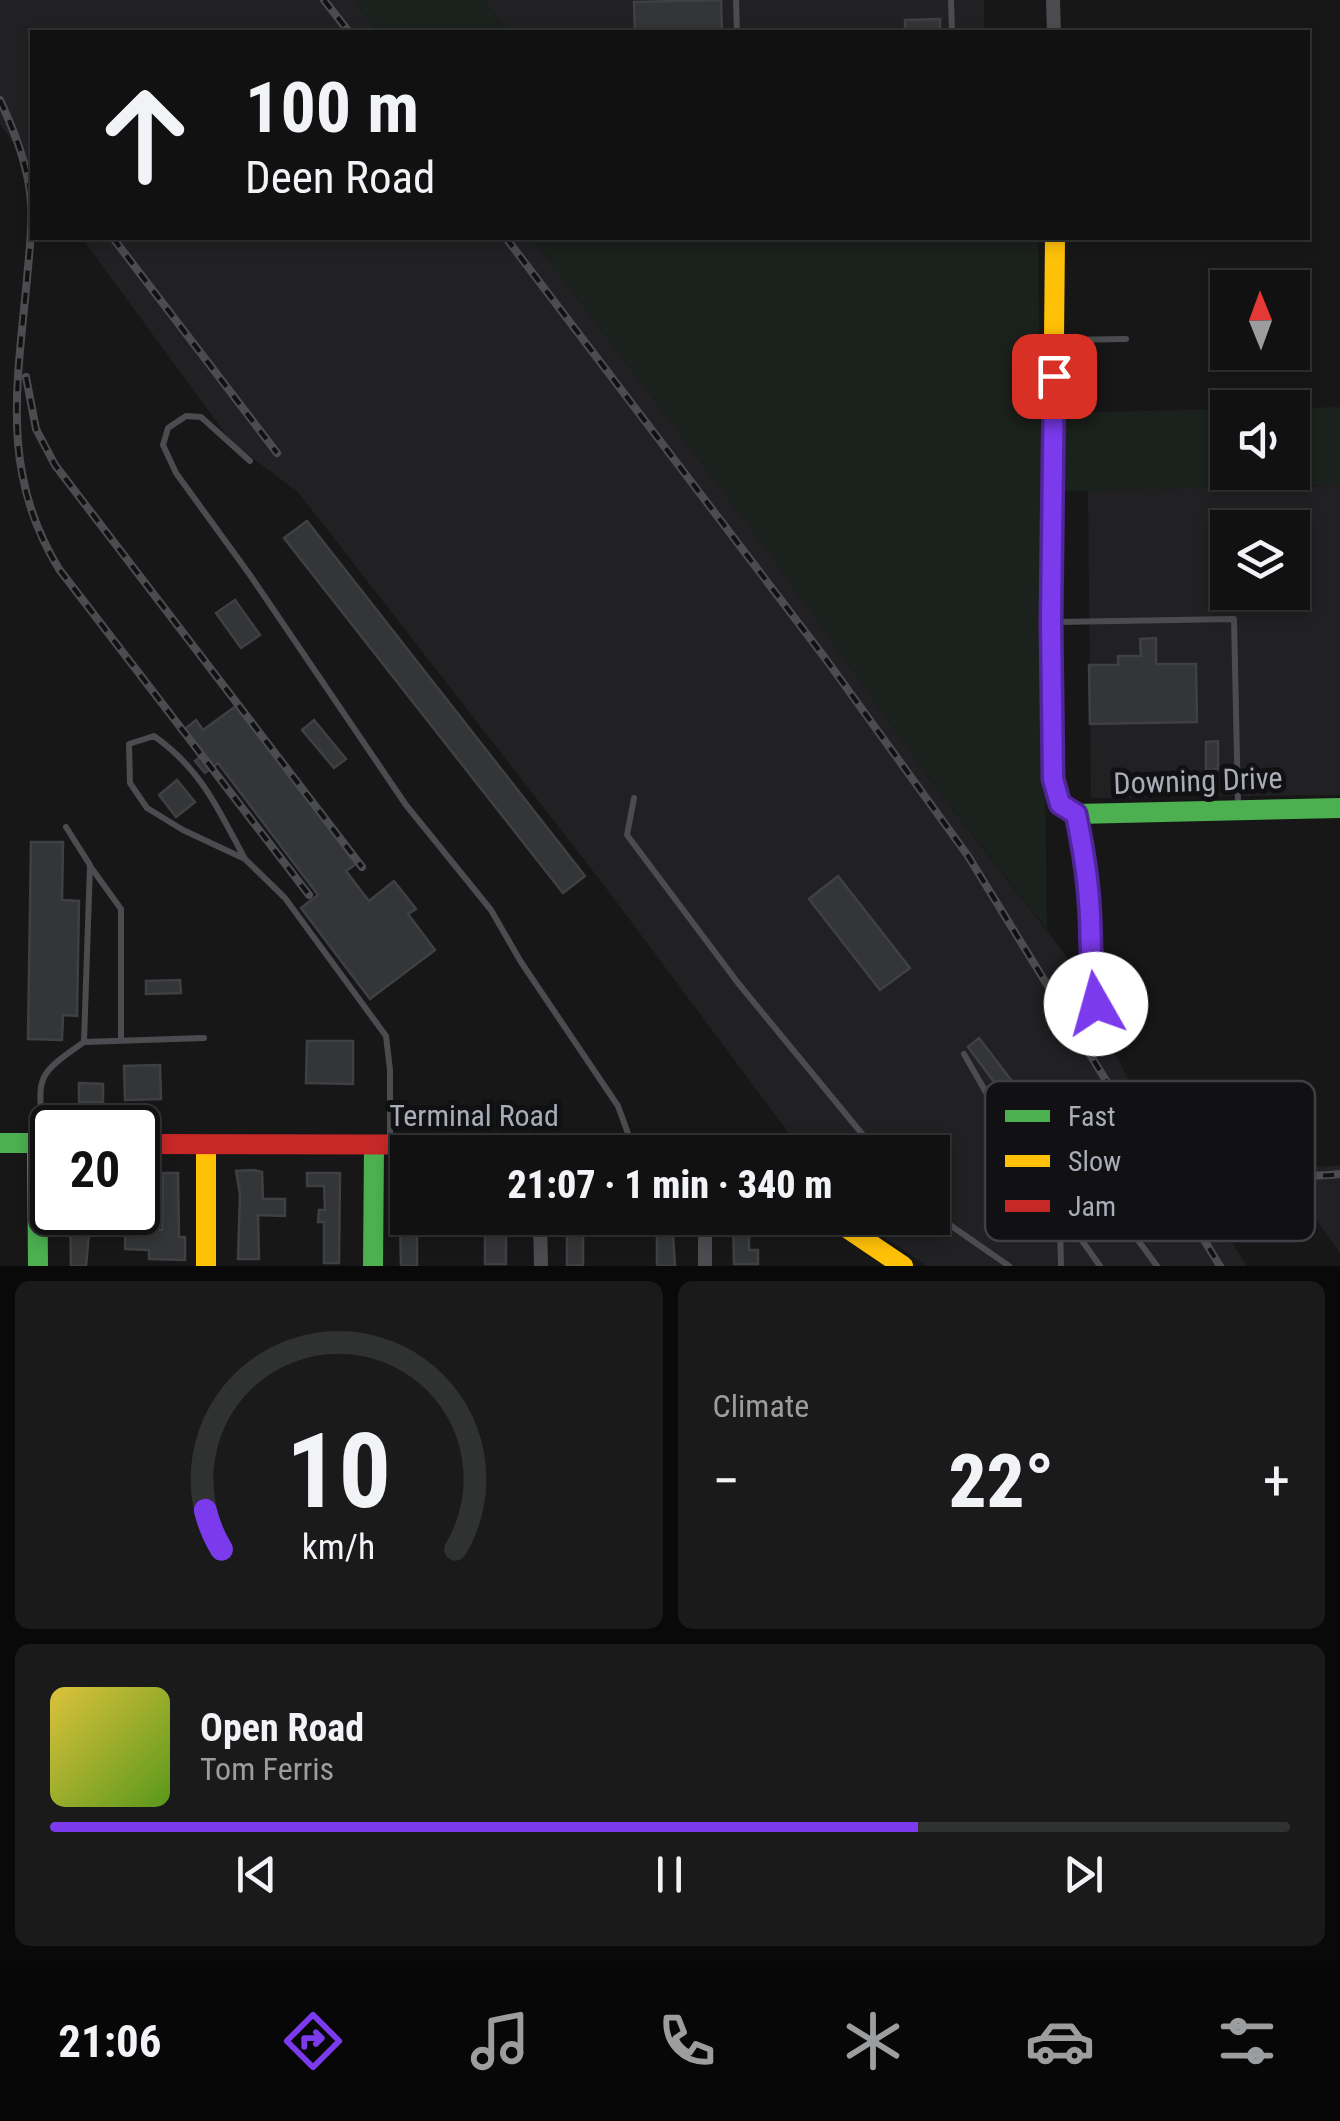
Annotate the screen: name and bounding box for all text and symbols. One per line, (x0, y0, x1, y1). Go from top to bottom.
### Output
text: 100 m (245, 67, 419, 149)
icon: ahead (80, 70, 210, 200)
text: Deen Road (245, 151, 435, 204)
north arrow (1210, 270, 1310, 370)
map controls (1210, 270, 1310, 610)
pin (1012, 334, 1097, 419)
icon: arrive (1027, 349, 1082, 404)
button: sound (1210, 390, 1310, 490)
button: layers (1210, 510, 1310, 610)
street label: Downing Drive (1113, 760, 1283, 801)
position arrow (1044, 952, 1148, 1056)
legend (985, 1081, 1315, 1241)
street label: Terminal Road (389, 1098, 559, 1133)
text: Fast (1068, 1100, 1115, 1133)
speed limit sign: 20 (30, 1105, 160, 1235)
text: Slow (1068, 1145, 1121, 1178)
text: 21:07 · 1 min · 340 m (508, 1163, 832, 1207)
text: Jam (1068, 1190, 1116, 1223)
text: Climate (713, 1387, 809, 1425)
text: 10 (286, 1411, 391, 1532)
text: 22° (948, 1437, 1054, 1525)
text: − (713, 1449, 740, 1513)
text: + (1263, 1449, 1290, 1513)
text: km/h (302, 1526, 376, 1568)
text: Open Road (200, 1706, 364, 1750)
text: Tom Ferris (200, 1750, 334, 1788)
icon: previous (229, 1847, 284, 1902)
icon: pause (642, 1847, 697, 1902)
icon: next (1056, 1847, 1111, 1902)
icon: directions (278, 2006, 348, 2076)
icon: music (465, 2006, 535, 2076)
icon: phone (652, 2006, 722, 2076)
icon: climate (838, 2006, 908, 2076)
icon: car (1025, 2006, 1095, 2076)
icon: filters (1212, 2006, 1282, 2076)
text: 21:06 (58, 2015, 162, 2068)

